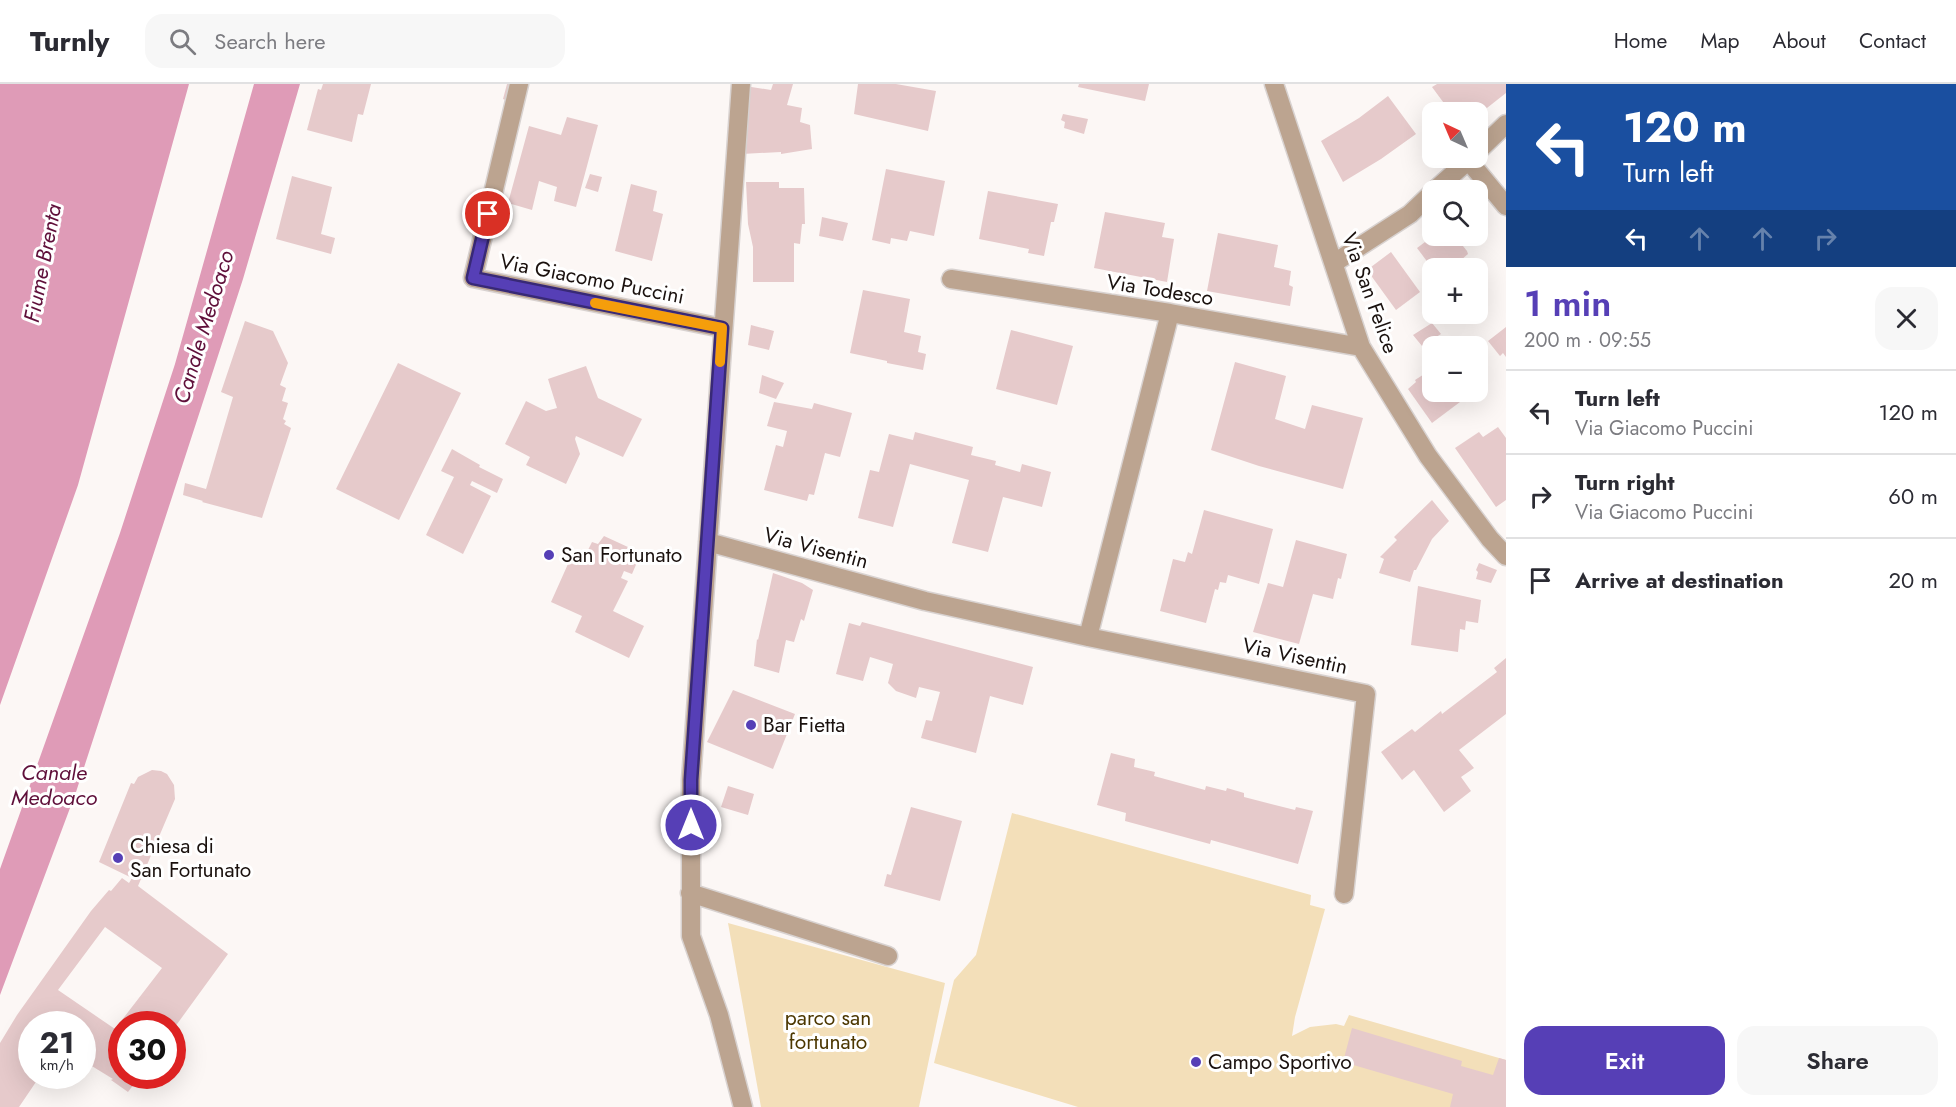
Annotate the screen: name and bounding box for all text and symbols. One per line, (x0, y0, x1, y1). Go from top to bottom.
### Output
search box (145, 14, 565, 68)
text: Turnly (30, 21, 109, 62)
icon: search (166, 25, 199, 58)
text: Search here (214, 25, 326, 57)
text: Home (1614, 26, 1667, 56)
text: Map (1700, 26, 1740, 56)
text: About (1773, 26, 1826, 56)
text: Contact (1859, 26, 1926, 56)
text: 120 m (1623, 97, 1747, 158)
north arrow (1422, 102, 1488, 168)
map controls (1422, 102, 1488, 402)
icon: left (1524, 108, 1602, 186)
text: Turn left (1623, 153, 1713, 192)
button: search (1422, 180, 1488, 246)
pin (462, 188, 513, 239)
icon: arrive (471, 197, 504, 230)
water label: Fiume Brenta (15, 201, 69, 325)
icon: left (1620, 222, 1653, 255)
icon: ahead (1683, 222, 1716, 255)
icon: ahead (1746, 222, 1779, 255)
icon: right (1809, 222, 1842, 255)
street label: Via San Felice (1334, 228, 1406, 358)
water label: Canale Medoaco (164, 246, 242, 408)
street label: Via Giacomo Puccini (497, 246, 687, 312)
button: + (1422, 258, 1488, 324)
street label: Via Todesco (1105, 267, 1215, 313)
text: 1 min (1524, 277, 1611, 329)
button: close (1875, 287, 1938, 350)
text: 200 m · 09:55 (1524, 326, 1651, 355)
button: − (1422, 336, 1488, 402)
text: Turn left (1575, 382, 1660, 414)
icon: left (1524, 396, 1557, 429)
text: 120 m (1879, 396, 1938, 428)
text: Via Giacomo Puccini (1575, 414, 1753, 443)
text: Turn right (1575, 466, 1675, 498)
icon: right (1524, 480, 1557, 513)
text: 60 m (1888, 480, 1938, 512)
text: Via Giacomo Puccini (1575, 498, 1753, 527)
street label: Via Visentin (761, 520, 871, 576)
place label: San Fortunato (561, 540, 682, 570)
marker: San Fortunato (542, 548, 556, 562)
icon: arrive (1524, 564, 1557, 597)
text: Arrive at destination (1575, 564, 1784, 596)
text: 20 m (1889, 564, 1938, 596)
street label: Via Visentin (1240, 630, 1350, 682)
place label: Bar Fietta (763, 710, 845, 740)
marker: Bar Fietta (744, 718, 758, 732)
water label: Canale Medoaco (11, 756, 97, 813)
position arrow (659, 793, 723, 857)
place label: Chiesa di San Fortunato (130, 831, 251, 885)
marker: Chiesa di San Fortunato (111, 851, 125, 865)
park label: parco san fortunato (785, 1003, 871, 1057)
speed limit sign: 30 (108, 1011, 186, 1089)
text: 21 (40, 1021, 74, 1064)
button: Exit (1524, 1026, 1725, 1095)
button: Share (1737, 1026, 1938, 1095)
place label: Campo Sportivo (1208, 1047, 1352, 1077)
text: km/h (40, 1054, 74, 1076)
marker: Campo Sportivo (1189, 1055, 1203, 1069)

